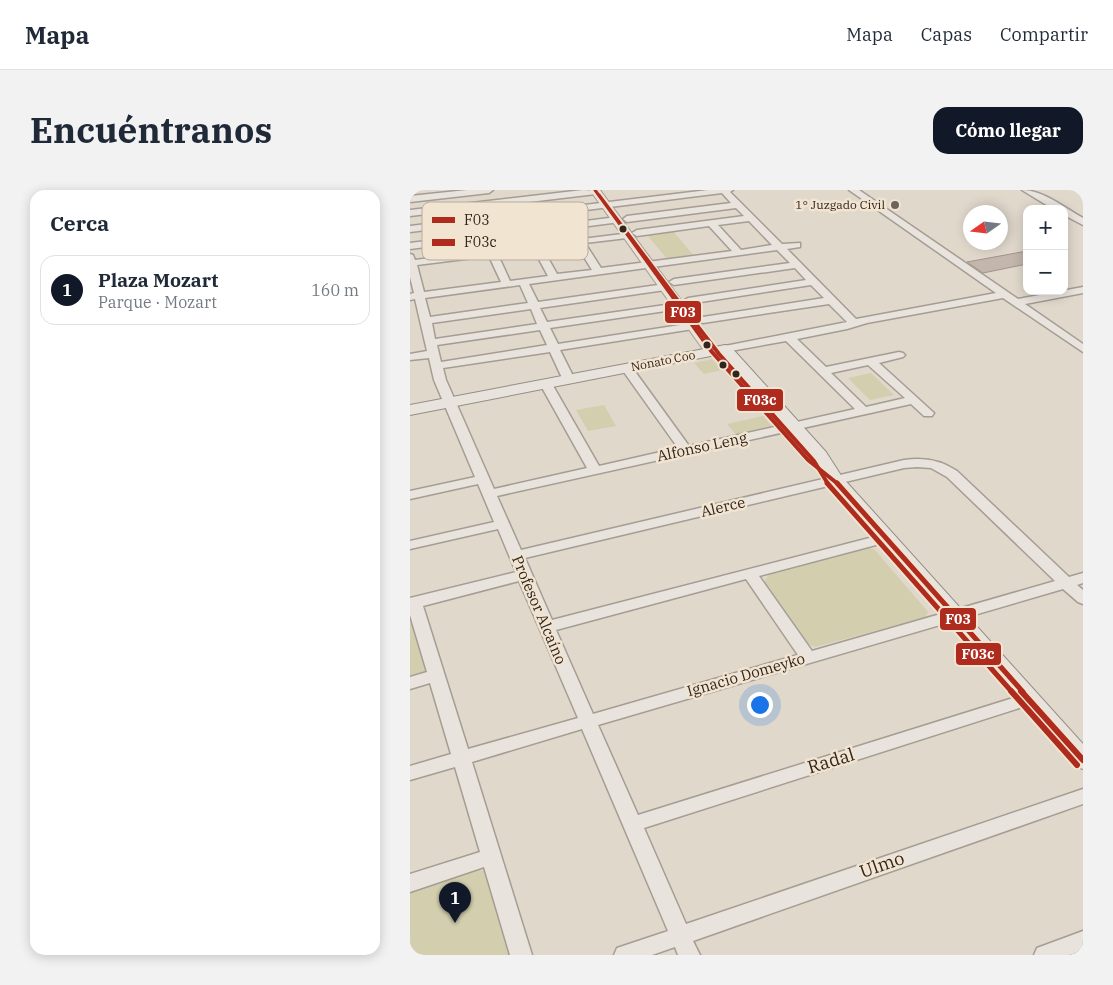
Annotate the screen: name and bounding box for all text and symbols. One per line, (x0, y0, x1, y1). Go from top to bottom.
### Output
text: Mapa (25, 19, 89, 51)
text: Mapa (846, 23, 893, 46)
text: Capas (921, 23, 972, 46)
text: Compartir (1000, 23, 1088, 46)
text: Encuéntranos (30, 107, 272, 153)
button: Cómo llegar (933, 107, 1083, 154)
place label: 1° Juzgado Civil (795, 197, 885, 212)
marker: 1° Juzgado Civil (889, 199, 901, 211)
legend (422, 202, 588, 260)
north arrow (963, 205, 1008, 250)
map controls (1023, 205, 1068, 295)
button: + (1023, 205, 1068, 250)
text: Cerca (50, 209, 109, 237)
text: F03 (464, 211, 490, 229)
unlabelled marker (618, 224, 628, 234)
text: F03c (464, 233, 497, 251)
button: − (1023, 250, 1068, 295)
text: Plaza Mozart (98, 268, 218, 292)
text: 1 (62, 280, 72, 300)
text: 160 m (311, 280, 359, 300)
text: Parque · Mozart (98, 292, 217, 312)
line badge: F03 (664, 300, 702, 324)
text: F03 (670, 303, 696, 321)
unlabelled marker (702, 340, 712, 350)
street label: Nonato Coo (629, 347, 697, 374)
unlabelled marker (718, 360, 728, 370)
unlabelled marker (731, 369, 741, 379)
line badge: F03c (736, 388, 784, 412)
text: F03c (743, 391, 777, 409)
street label: Alfonso Leng (655, 428, 749, 465)
street label: Alerce (699, 492, 747, 521)
street label: Profesor Alcaíno (508, 552, 571, 667)
line badge: F03 (939, 607, 977, 631)
text: F03 (945, 610, 971, 628)
line badge: F03c (955, 642, 1002, 666)
text: F03c (961, 645, 995, 663)
street label: Ignacio Domeyko (685, 649, 807, 700)
your location (747, 692, 773, 718)
street label: Radal (804, 742, 857, 779)
street label: Ulmo (856, 846, 907, 883)
pin: 1 (439, 882, 471, 923)

